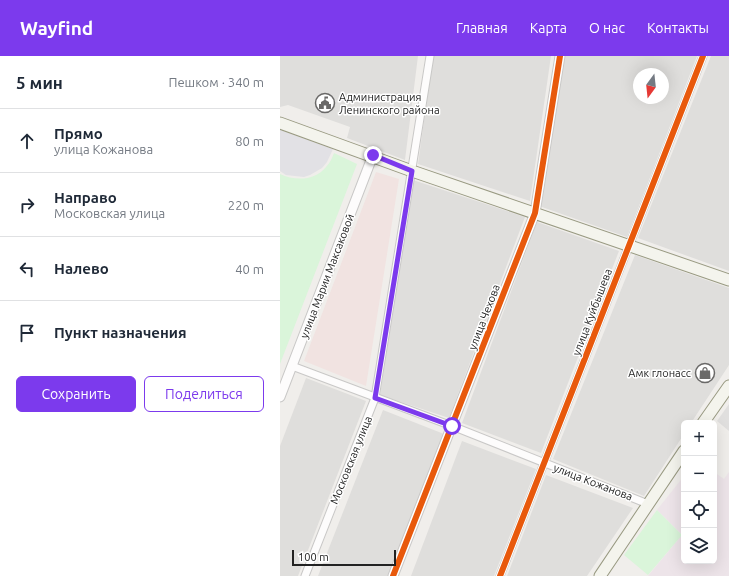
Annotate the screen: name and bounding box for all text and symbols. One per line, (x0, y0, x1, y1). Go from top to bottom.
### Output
text: Wayfind (20, 17, 93, 39)
text: Главная (456, 20, 508, 36)
text: Карта (530, 20, 567, 36)
text: О нас (589, 20, 625, 36)
text: Контакты (647, 20, 709, 36)
north arrow (633, 68, 669, 104)
text: 5 мин (16, 73, 63, 92)
text: Пешком · 340 m (168, 75, 264, 89)
place label: Администрация Ленинского района (339, 91, 440, 116)
public building icon: Администрация Ленинского района (314, 92, 336, 114)
text: Прямо (54, 125, 103, 142)
icon: ahead (16, 130, 38, 152)
text: 80 m (235, 134, 264, 148)
text: улица Кожанова (54, 142, 153, 156)
route end (364, 146, 382, 164)
text: Направо (54, 189, 117, 206)
icon: right (16, 194, 38, 216)
text: 220 m (228, 198, 264, 212)
text: Московская улица (54, 206, 165, 220)
street label: улица Марии Максаковой (298, 212, 356, 340)
icon: left (16, 258, 38, 280)
text: Налево (54, 260, 109, 277)
text: 40 m (235, 262, 264, 276)
street label: улица Куйбышева (570, 267, 614, 357)
street label: улица Чехова (466, 283, 502, 351)
icon: arrive (16, 322, 38, 344)
text: Пункт назначения (54, 324, 187, 341)
shop icon: Амк глонасс (694, 362, 716, 384)
place label: Амк глонасс (628, 367, 691, 379)
button: Сохранить (16, 376, 136, 412)
button: Поделиться (144, 376, 264, 412)
street label: Московская улица (328, 414, 374, 506)
route start (443, 417, 461, 435)
map controls (681, 420, 717, 564)
button: + (681, 420, 717, 456)
button: − (681, 456, 717, 492)
street label: улица Кожанова (552, 461, 634, 503)
button: locate (681, 492, 717, 528)
button: layers (681, 528, 717, 564)
scale bar (292, 548, 396, 567)
text: 100 m (298, 551, 329, 563)

